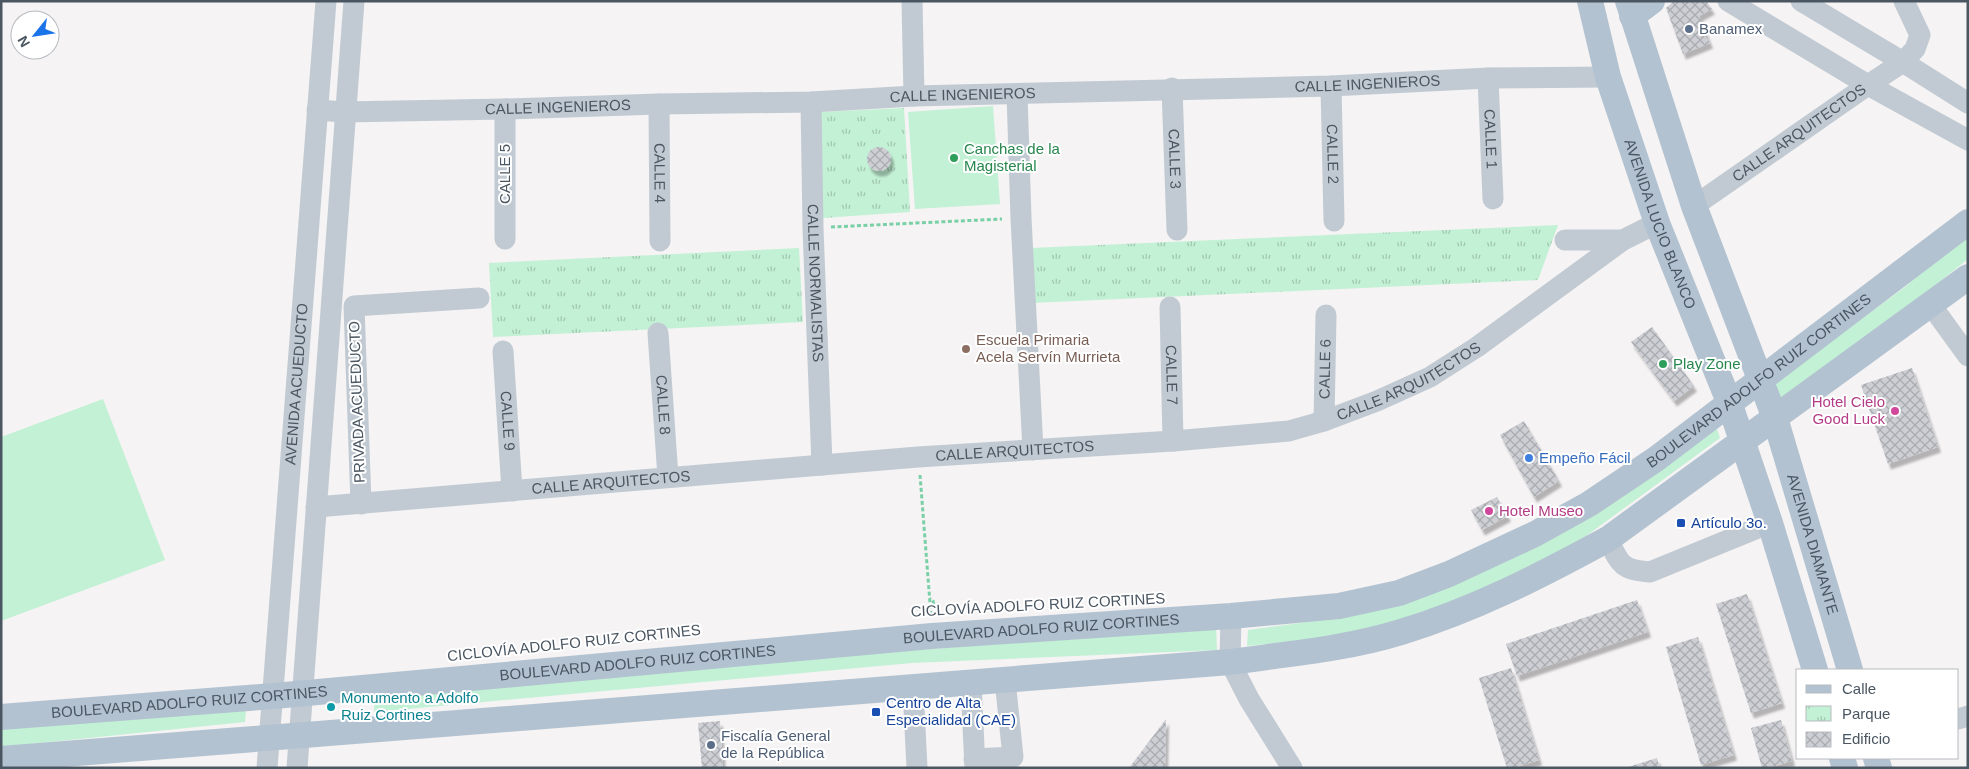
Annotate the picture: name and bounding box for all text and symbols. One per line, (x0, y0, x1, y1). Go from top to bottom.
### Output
north arrow (10, 10, 60, 60)
place label: Banamex (1699, 20, 1763, 37)
marker: Banamex (1683, 23, 1695, 35)
text: N (14, 33, 33, 50)
street label: CALLE INGENIEROS (1294, 71, 1441, 95)
street label: CALLE ARQUITECTOS (1729, 80, 1869, 185)
street label: CALLE INGENIEROS (889, 84, 1036, 105)
street label: CALLE INGENIEROS (485, 96, 631, 117)
street label: CALLE 1 (1481, 109, 1501, 169)
street label: CALLE 2 (1324, 124, 1342, 184)
street label: CALLE 3 (1165, 129, 1185, 189)
street label: AVENIDA LUCIO BLANCO (1621, 137, 1700, 311)
place label: Canchas de la Magisterial (964, 140, 1061, 174)
street label: CALLE 4 (651, 143, 669, 203)
street label: CALLE 5 (496, 144, 513, 204)
marker: Canchas de la Magisterial (948, 152, 960, 164)
street label: CALLE NORMALISTAS (805, 204, 827, 362)
street label: BOULEVARD ADOLFO RUIZ CORTINES (1643, 290, 1874, 471)
street label: AVENIDA ACUEDUCTO (281, 303, 311, 466)
street label: PRIVADA ACUEDUCTO (345, 321, 368, 483)
place label: Escuela Primaria Acela Servín Murrieta (976, 331, 1121, 365)
street label: CALLE ARQUITECTOS (1334, 338, 1483, 424)
street label: CALLE 6 (1315, 339, 1334, 399)
marker: Escuela Primaria Acela Servín Murrieta (960, 343, 972, 355)
street label: CALLE 7 (1163, 345, 1181, 405)
place label: Play Zone (1673, 355, 1741, 372)
marker: Play Zone (1657, 358, 1669, 370)
street label: CALLE 8 (653, 374, 674, 435)
street label: CALLE 9 (498, 390, 518, 451)
place label: Hotel Cielo Good Luck (1812, 393, 1885, 427)
marker: Hotel Cielo Good Luck (1889, 405, 1901, 417)
street label: CALLE ARQUITECTOS (935, 437, 1095, 464)
place label: Empeño Fácil (1539, 449, 1631, 466)
marker: Empeño Fácil (1523, 452, 1535, 464)
street label: CALLE ARQUITECTOS (531, 467, 691, 497)
street label: AVENIDA DIAMANTE (1784, 472, 1842, 616)
place label: Hotel Museo (1499, 502, 1583, 519)
marker: Hotel Museo (1483, 505, 1495, 517)
place label: Artículo 3o. (1691, 514, 1767, 531)
marker: Artículo 3o. (1675, 517, 1687, 529)
street label: CICLOVÍA ADOLFO RUIZ CORTINES (910, 589, 1166, 620)
street label: BOULEVARD ADOLFO RUIZ CORTINES (902, 610, 1180, 647)
street label: CICLOVÍA ADOLFO RUIZ CORTINES (446, 621, 702, 664)
street label: BOULEVARD ADOLFO RUIZ CORTINES (499, 641, 776, 683)
legend (1796, 669, 1959, 759)
text: Calle (1842, 680, 1876, 697)
street label: BOULEVARD ADOLFO RUIZ CORTINES (51, 682, 328, 721)
place label: Monumento a Adolfo Ruiz Cortines (341, 689, 479, 723)
place label: Centro de Alta Especialidad (CAE) (886, 694, 1016, 728)
marker: Monumento a Adolfo Ruiz Cortines (325, 701, 337, 713)
text: Parque (1842, 705, 1890, 722)
marker: Centro de Alta Especialidad (CAE) (870, 706, 882, 718)
place label: Fiscalía General de la República (721, 727, 830, 761)
text: Edificio (1842, 730, 1890, 747)
marker: Fiscalía General de la República (705, 739, 717, 751)

